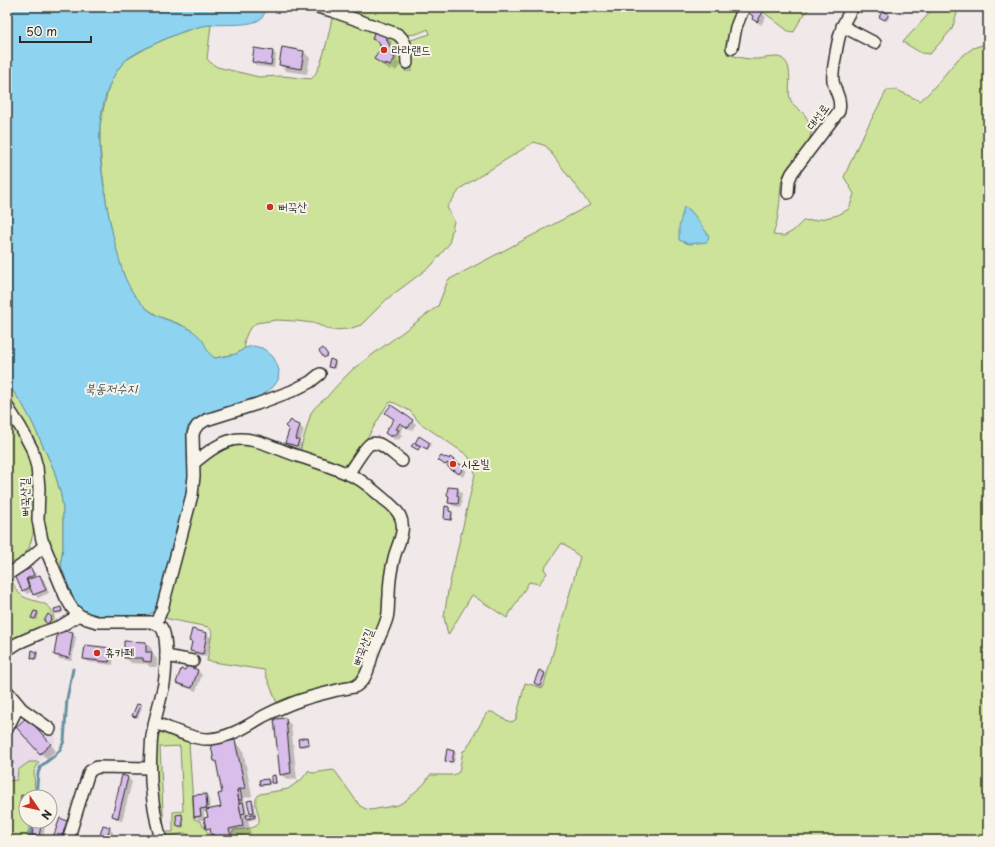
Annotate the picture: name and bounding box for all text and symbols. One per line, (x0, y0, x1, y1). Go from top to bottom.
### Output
scale bar (20, 18, 91, 44)
text: 50 m (26, 22, 57, 40)
place label: 라라랜드 (392, 40, 431, 58)
marker: 라라랜드 (379, 45, 389, 55)
street label: 대선로 (801, 99, 833, 133)
place label: 뻐꾹산 (278, 197, 307, 215)
marker: 뻐꾹산 (265, 202, 275, 212)
water label: 북동저수지 (85, 378, 139, 397)
place label: 시온빌 (461, 454, 490, 472)
marker: 시온빌 (448, 459, 458, 469)
street label: 뻐꾹산길 (15, 477, 33, 516)
street label: 뻐꾹산길 (347, 625, 378, 668)
place label: 휴카페 (105, 643, 134, 661)
marker: 휴카페 (92, 648, 102, 658)
north arrow (18, 789, 58, 829)
text: N (37, 807, 56, 823)

